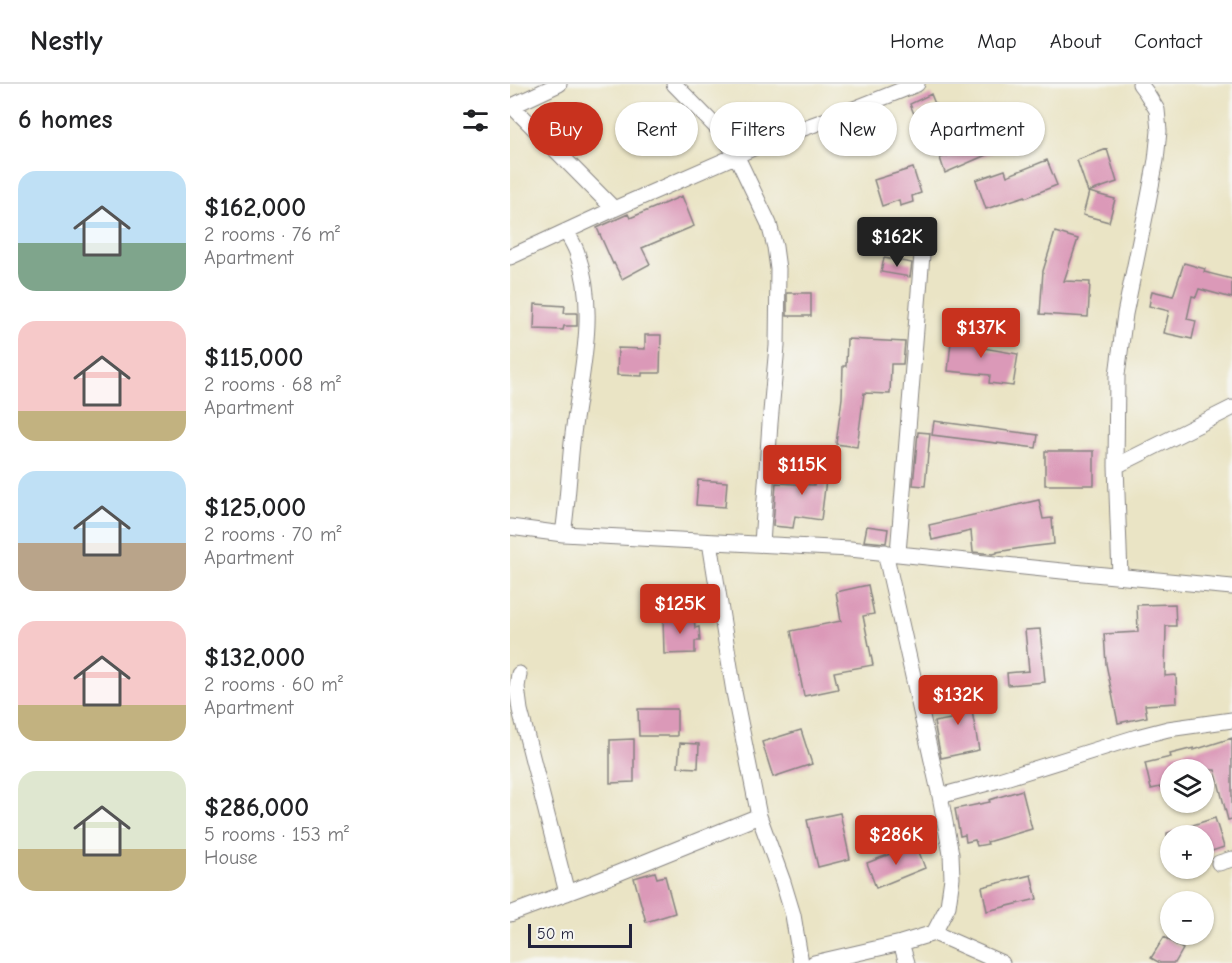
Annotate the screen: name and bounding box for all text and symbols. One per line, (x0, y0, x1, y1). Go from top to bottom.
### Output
text: Nestly (30, 25, 103, 57)
text: Home (890, 29, 944, 53)
text: Map (977, 29, 1017, 53)
text: About (1050, 29, 1101, 53)
text: Contact (1134, 29, 1202, 53)
chip: Buy (528, 102, 603, 156)
chip: Rent (615, 102, 698, 156)
chip: Filters (710, 102, 806, 156)
chip: New (818, 102, 897, 156)
chip: Apartment (909, 102, 1045, 156)
icon: filters (459, 104, 492, 137)
text: 6 homes (18, 105, 113, 135)
text: $162,000 (204, 193, 306, 223)
icon: home (66, 195, 138, 267)
pin: $162K (855, 217, 939, 268)
text: 2 rooms · 76 m² (204, 223, 340, 246)
text: $162K (871, 225, 923, 248)
text: Apartment (204, 246, 294, 269)
pin: $137K (939, 308, 1023, 359)
text: $137K (956, 316, 1006, 339)
text: $115,000 (204, 343, 303, 373)
icon: home (66, 345, 138, 417)
text: 2 rooms · 68 m² (204, 373, 341, 396)
text: Apartment (204, 396, 294, 419)
pin: $115K (760, 445, 844, 496)
text: $115K (777, 453, 827, 476)
text: $125,000 (204, 493, 306, 523)
icon: home (66, 495, 138, 567)
text: 2 rooms · 70 m² (204, 523, 341, 546)
text: Apartment (204, 546, 294, 569)
pin: $125K (638, 584, 722, 635)
text: $125K (654, 592, 706, 615)
text: $132,000 (204, 643, 305, 673)
icon: home (66, 645, 138, 717)
text: 2 rooms · 60 m² (204, 673, 343, 696)
pin: $132K (916, 675, 1000, 726)
text: $132K (933, 683, 983, 706)
text: Apartment (204, 696, 294, 719)
map controls (1160, 759, 1214, 945)
button: layers (1160, 759, 1214, 813)
text: $286,000 (204, 793, 309, 823)
icon: home (66, 795, 138, 867)
pin: $286K (854, 815, 938, 866)
text: 5 rooms · 153 m² (204, 823, 349, 846)
text: $286K (869, 823, 923, 846)
button: + (1160, 825, 1214, 879)
text: House (204, 846, 258, 869)
button: − (1160, 891, 1214, 945)
scale bar (528, 921, 632, 948)
text: 50 m (537, 925, 574, 943)

